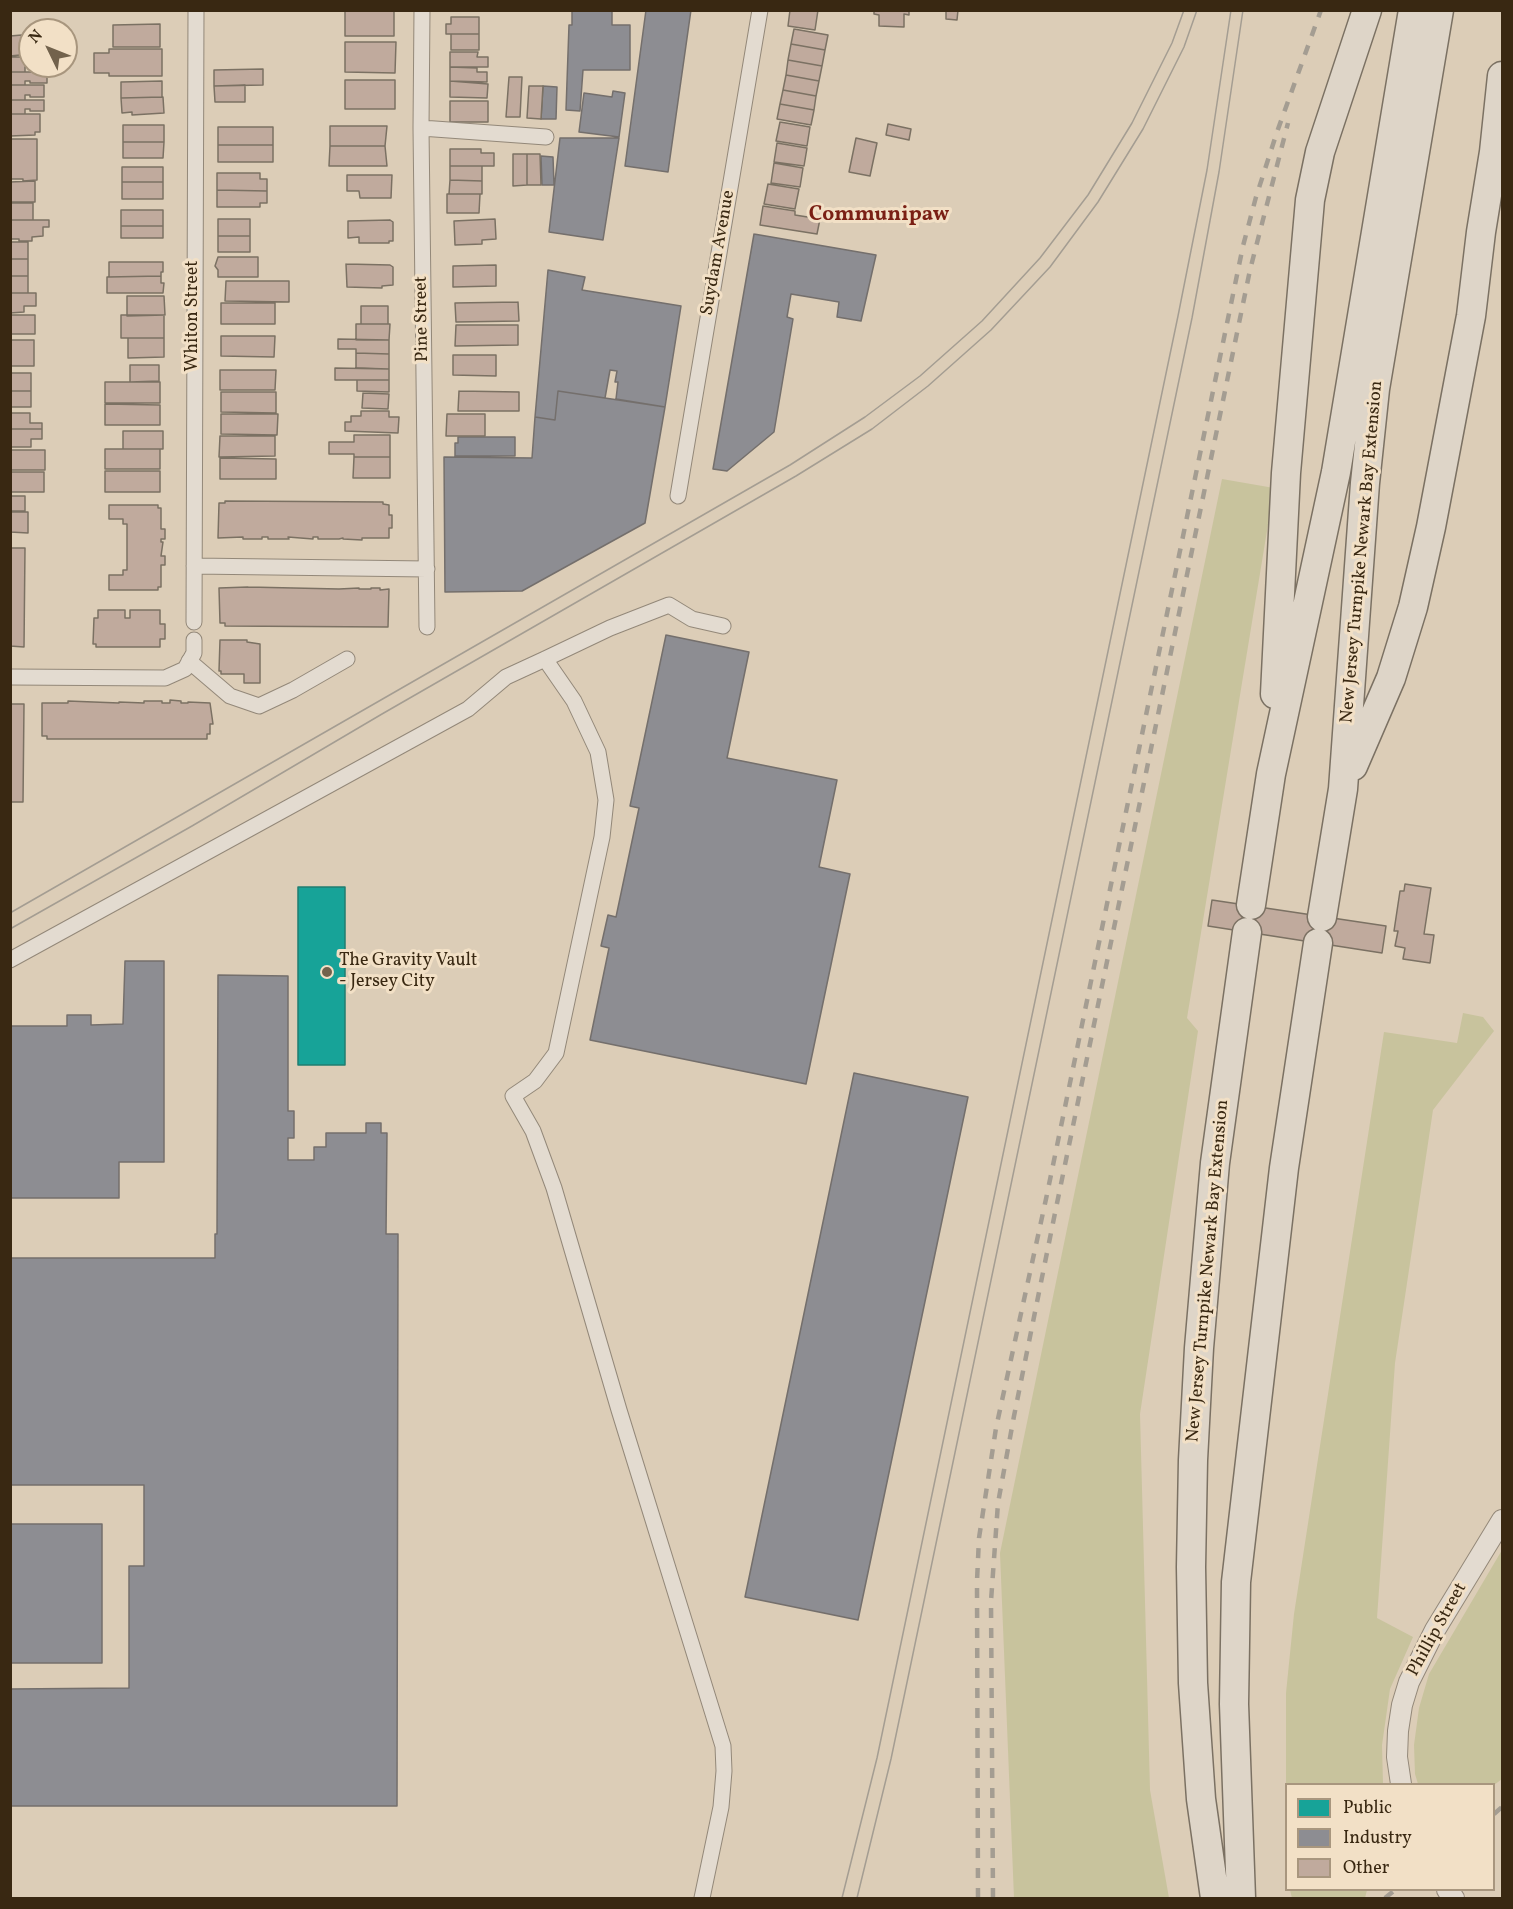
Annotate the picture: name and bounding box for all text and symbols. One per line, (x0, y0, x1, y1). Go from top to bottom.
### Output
north arrow (18, 18, 78, 78)
text: N (24, 25, 48, 49)
street label: Suydam Avenue (697, 189, 741, 317)
district label: Communipaw (809, 203, 949, 229)
street label: Whiton Street (183, 260, 205, 372)
street label: Pine Street (411, 276, 435, 362)
street label: New Jersey Turnpike Newark Bay Extension (1337, 380, 1389, 724)
place label: The Gravity Vault - Jersey City (339, 951, 477, 994)
marker: The Gravity Vault - Jersey City (320, 965, 334, 979)
street label: New Jersey Turnpike Newark Bay Extension (1183, 1099, 1235, 1443)
street label: Phillip Street (1403, 1579, 1473, 1681)
legend (1285, 1783, 1495, 1891)
text: Public (1343, 1796, 1392, 1821)
text: Industry (1343, 1826, 1412, 1851)
text: Other (1343, 1856, 1389, 1881)

